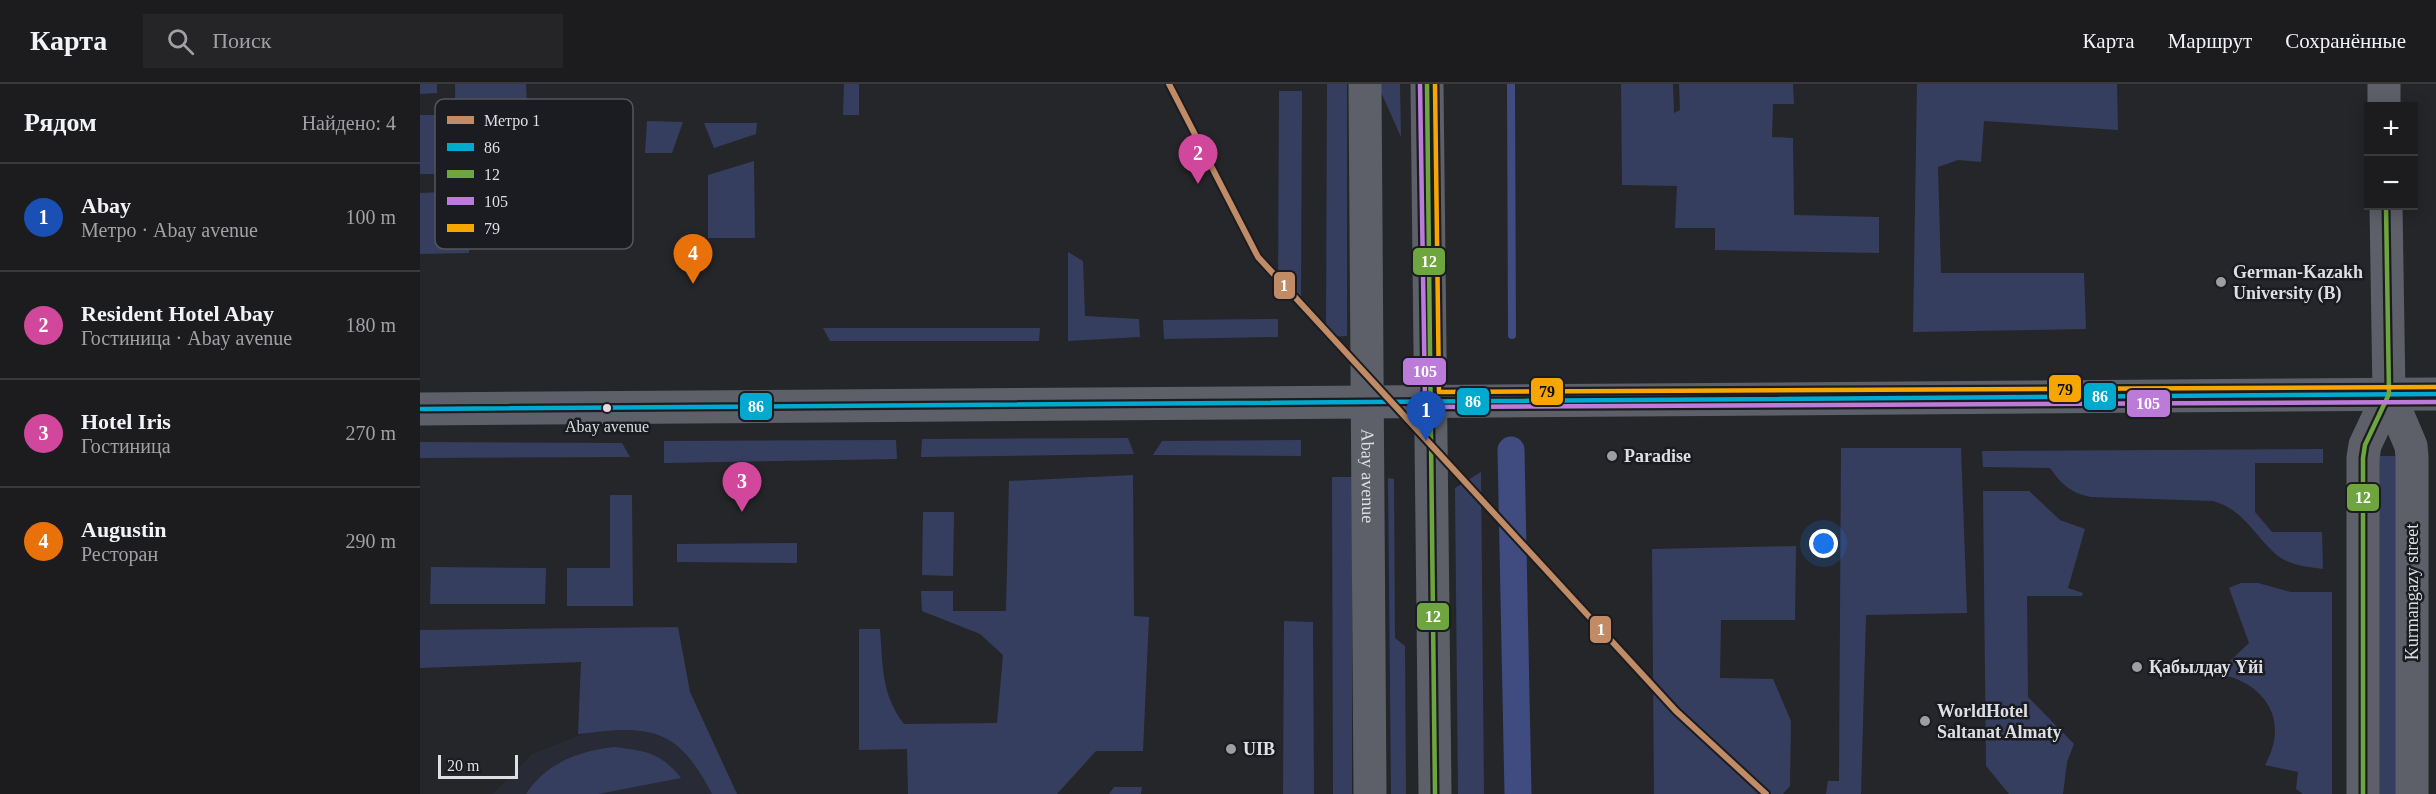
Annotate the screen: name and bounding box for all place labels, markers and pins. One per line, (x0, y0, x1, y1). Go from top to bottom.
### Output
pin: 2 (1178, 135, 1218, 184)
pin: 4 (674, 234, 712, 284)
place label: German-Kazakh University (B) (2233, 262, 2363, 304)
marker: German-Kazakh University (B) (2214, 275, 2228, 289)
pin: 1 (1406, 392, 1446, 441)
marker: Abay avenue (601, 402, 613, 414)
place label: Abay avenue (565, 418, 649, 436)
place label: Paradise (1624, 446, 1691, 466)
marker: Paradise (1605, 449, 1619, 463)
pin: 3 (722, 462, 762, 512)
place label: Қабылдау Үйі (2149, 657, 2263, 677)
marker: Қабылдау Үйі (2130, 660, 2144, 674)
place label: WorldHotel Saltanat Almaty (1937, 701, 2062, 742)
marker: WorldHotel Saltanat Almaty (1918, 714, 1932, 728)
place label: UIB (1243, 739, 1275, 759)
marker: UIB (1224, 742, 1238, 756)

